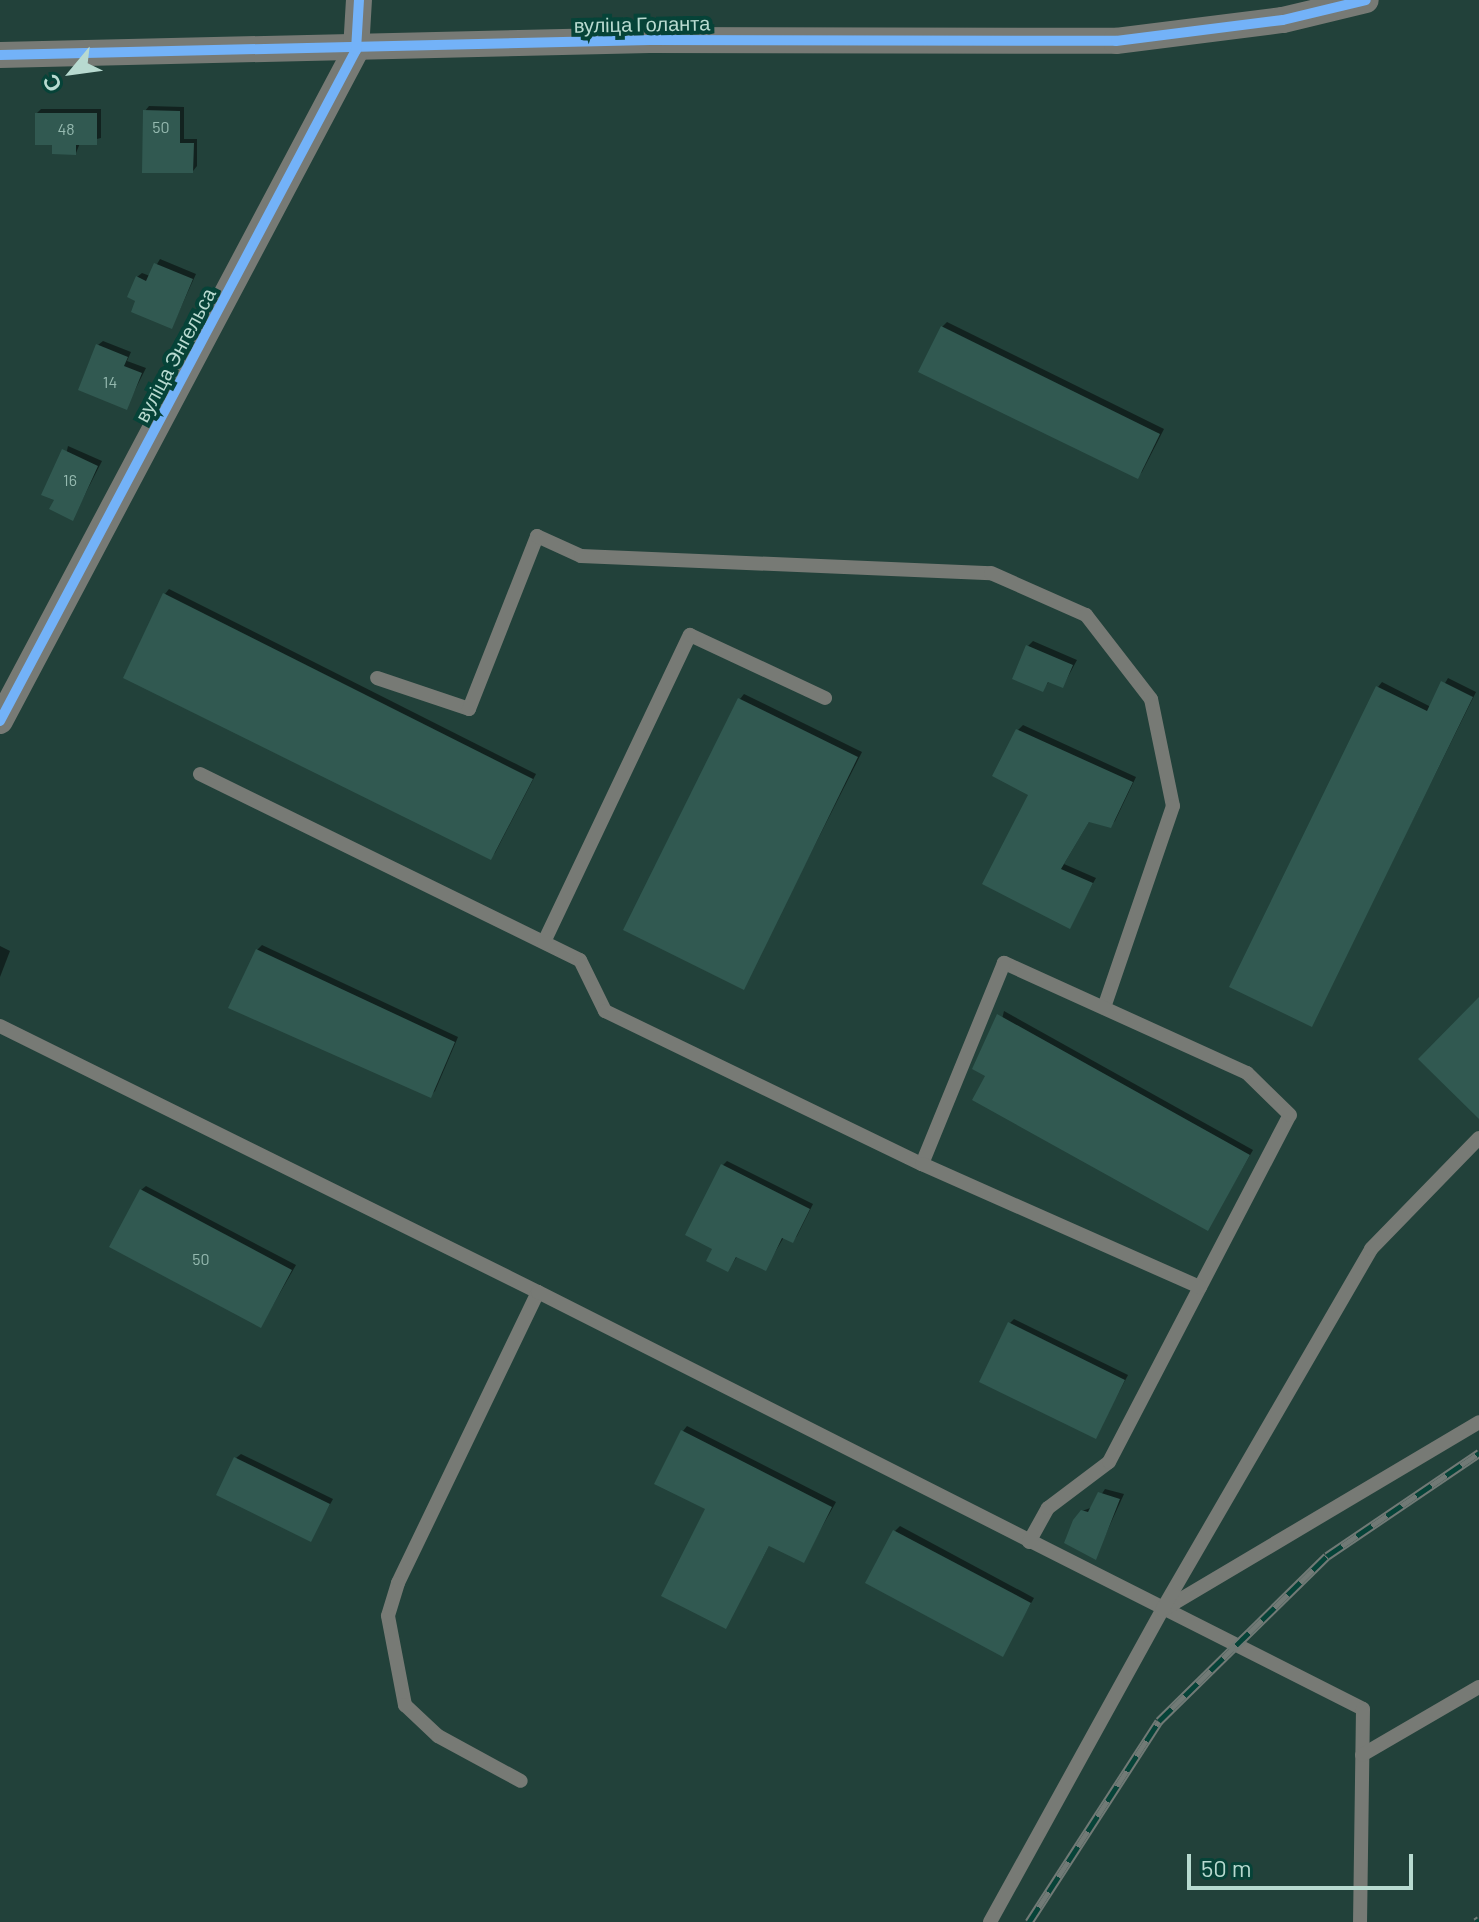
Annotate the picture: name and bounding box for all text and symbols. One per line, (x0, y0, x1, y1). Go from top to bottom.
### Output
street label: вуліца Голанта (574, 11, 710, 37)
north arrow (32, 32, 112, 112)
text: С (36, 70, 66, 97)
house number: 50 (152, 117, 170, 137)
house number: 48 (57, 119, 75, 139)
street label: вуліца Энгельса (130, 284, 220, 426)
house number: 14 (103, 372, 117, 392)
house number: 16 (63, 470, 77, 490)
house number: 50 (192, 1249, 210, 1269)
scale bar (1191, 1838, 1417, 1888)
text: 50 m (1201, 1853, 1252, 1882)

